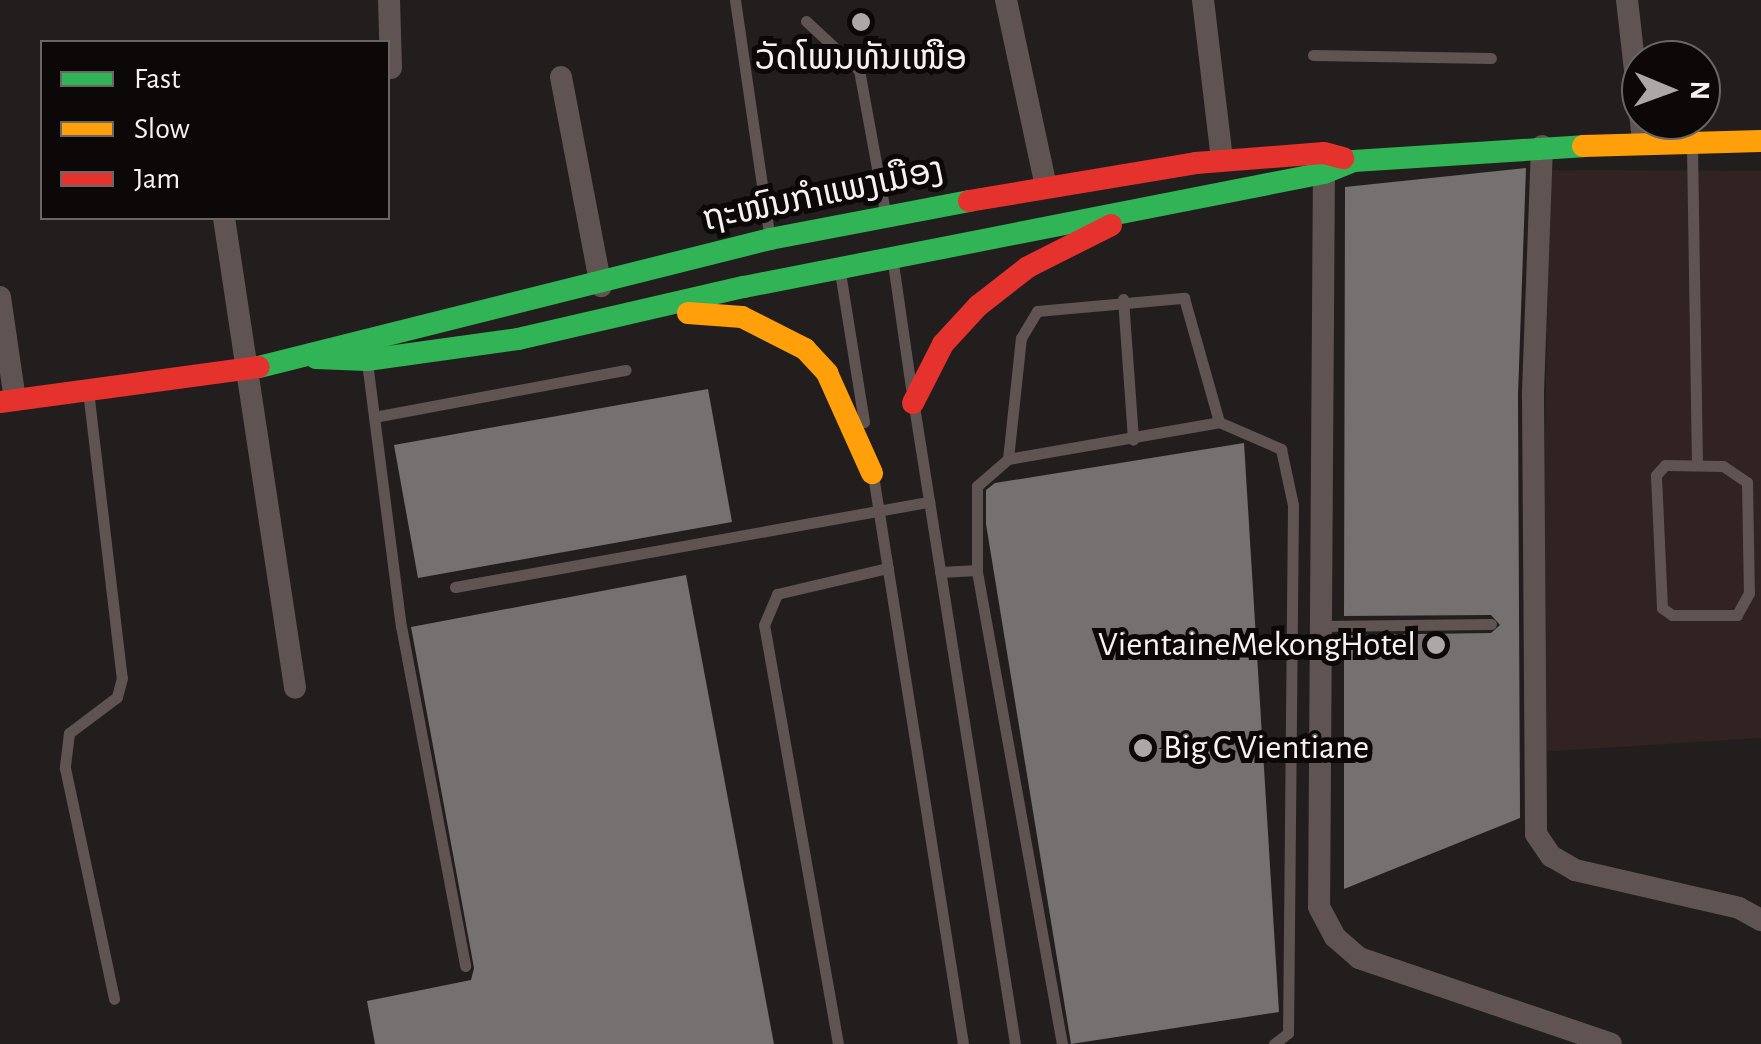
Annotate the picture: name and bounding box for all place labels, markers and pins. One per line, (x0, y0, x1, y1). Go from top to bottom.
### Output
marker: ວັດໂພນທັນເໜືອ (850, 11, 872, 33)
place label: ວັດໂພນທັນເໜືອ (755, 38, 967, 80)
place label: VientaineMekongHotel (1098, 624, 1416, 666)
marker: VientaineMekongHotel (1425, 634, 1447, 656)
place label: Big C Vientiane (1163, 727, 1369, 769)
marker: Big C Vientiane (1132, 737, 1154, 759)

